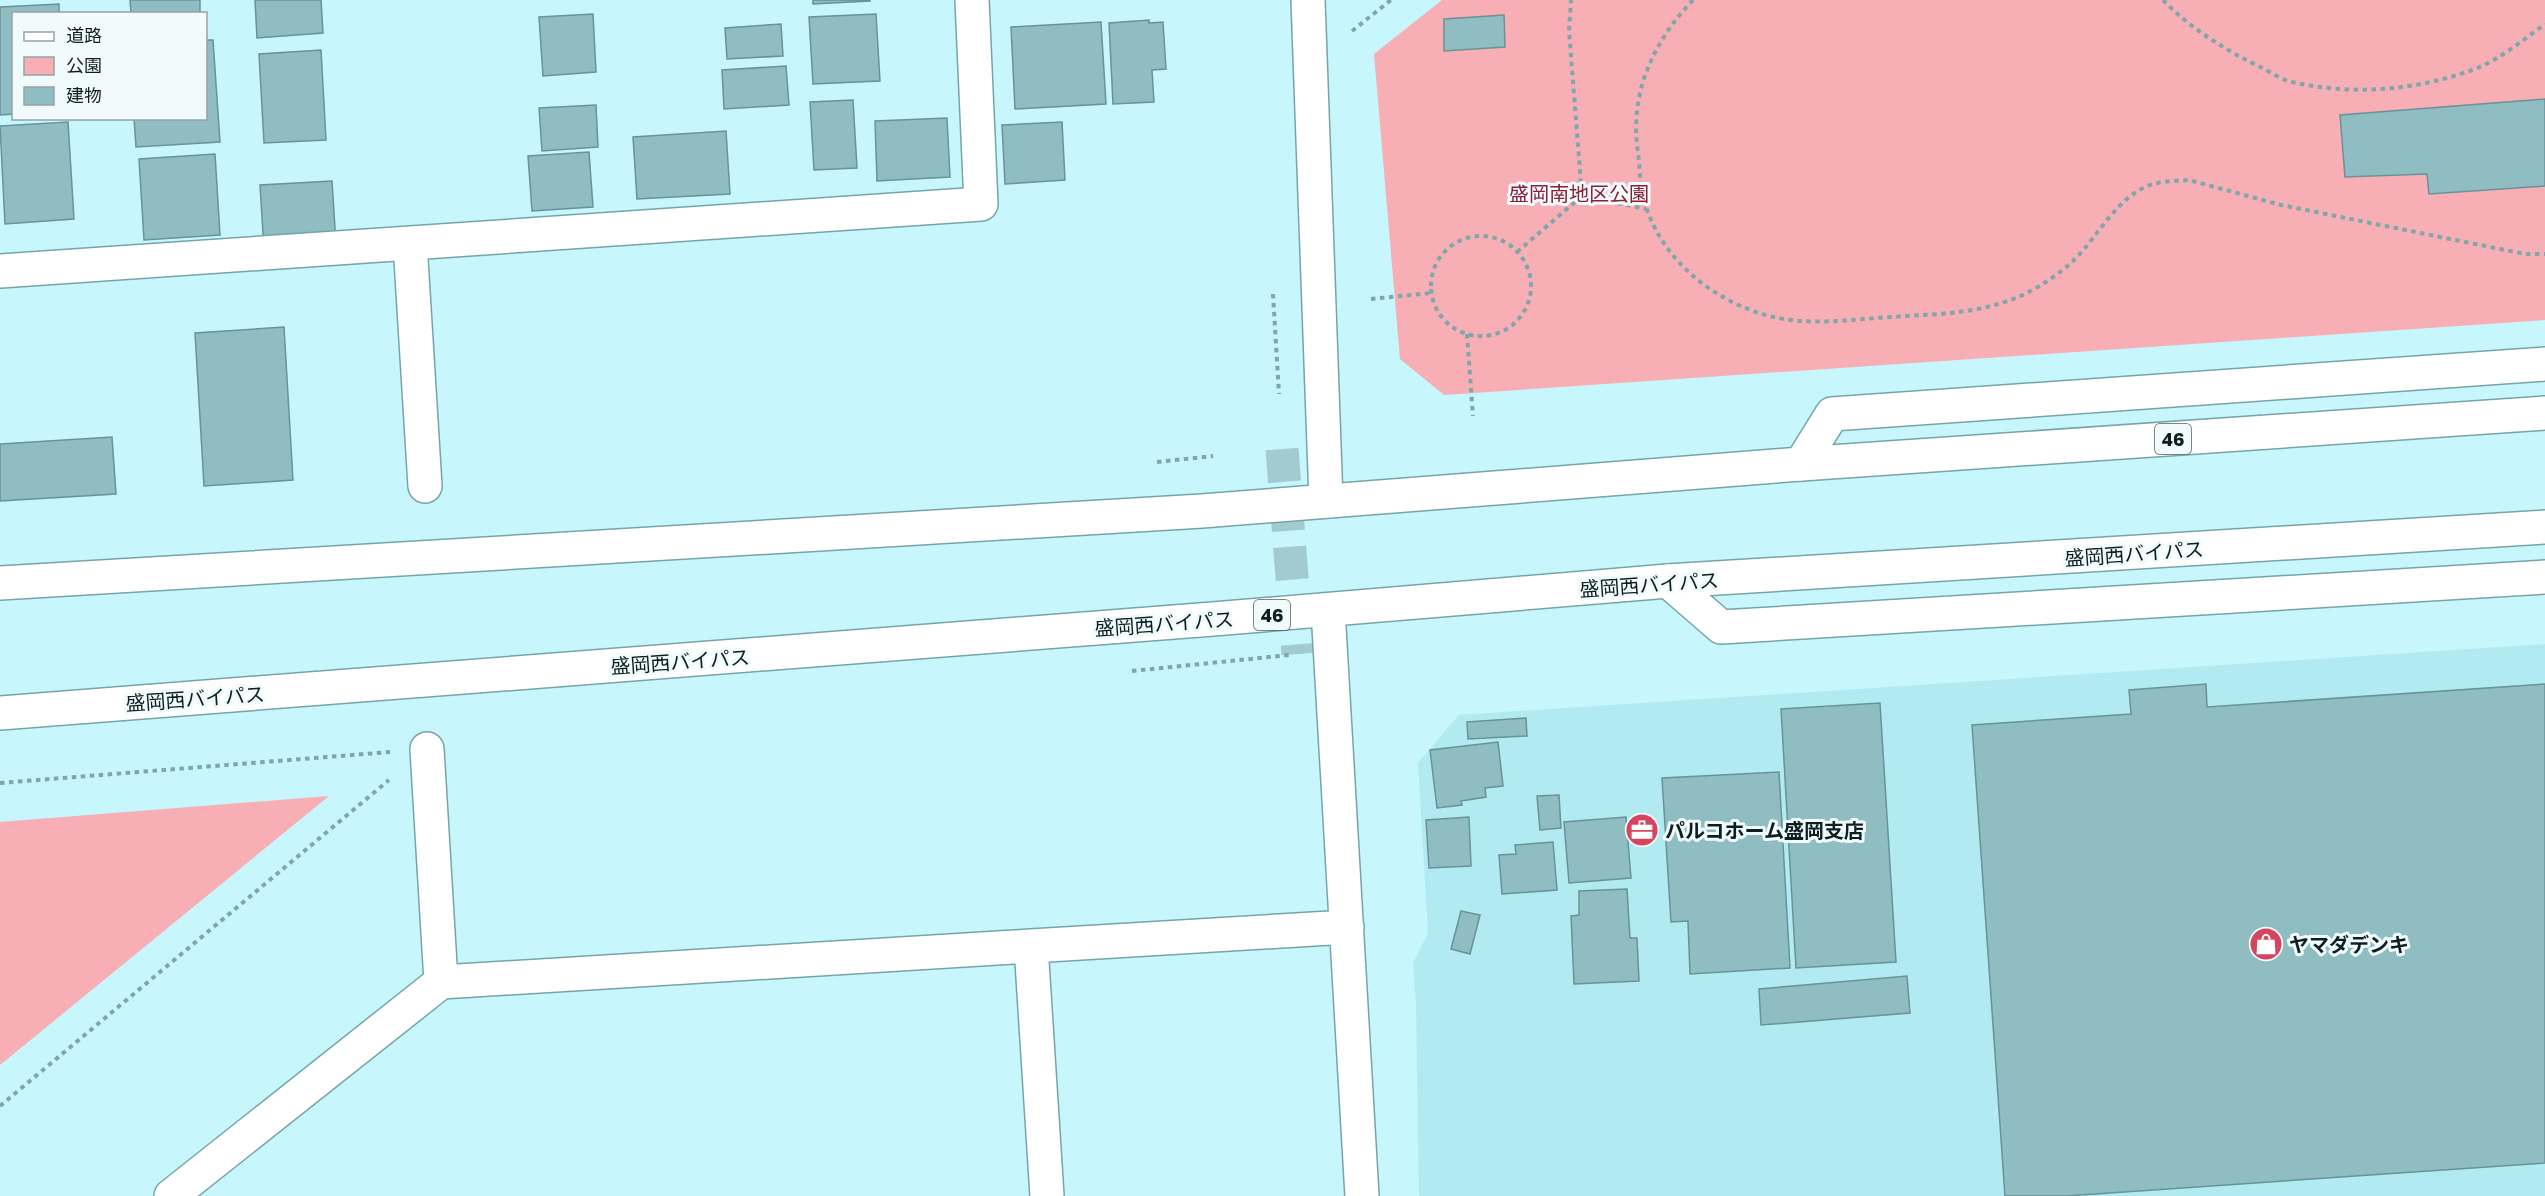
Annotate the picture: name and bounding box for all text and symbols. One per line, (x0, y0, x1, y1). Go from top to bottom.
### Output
legend (12, 12, 207, 120)
text: 道路 (66, 24, 102, 46)
text: 公園 (66, 54, 102, 76)
text: 建物 (66, 84, 102, 106)
park label: 盛岡南地区公園 (1509, 181, 1649, 205)
road number: 46 (2155, 424, 2191, 454)
street label: 盛岡西バイパス (2064, 536, 2204, 570)
street label: 盛岡西バイパス (1579, 567, 1719, 601)
road number: 46 (1254, 600, 1290, 630)
street label: 盛岡西バイパス (1094, 606, 1234, 640)
street label: 盛岡西バイパス (610, 644, 750, 678)
street label: 盛岡西バイパス (125, 681, 265, 715)
office icon: パルコホーム盛岡支店 (1624, 812, 1660, 848)
place label: パルコホーム盛岡支店 (1665, 818, 1864, 842)
shop icon: ヤマダデンキ (2248, 926, 2284, 962)
place label: ヤマダデンキ (2289, 932, 2409, 956)

